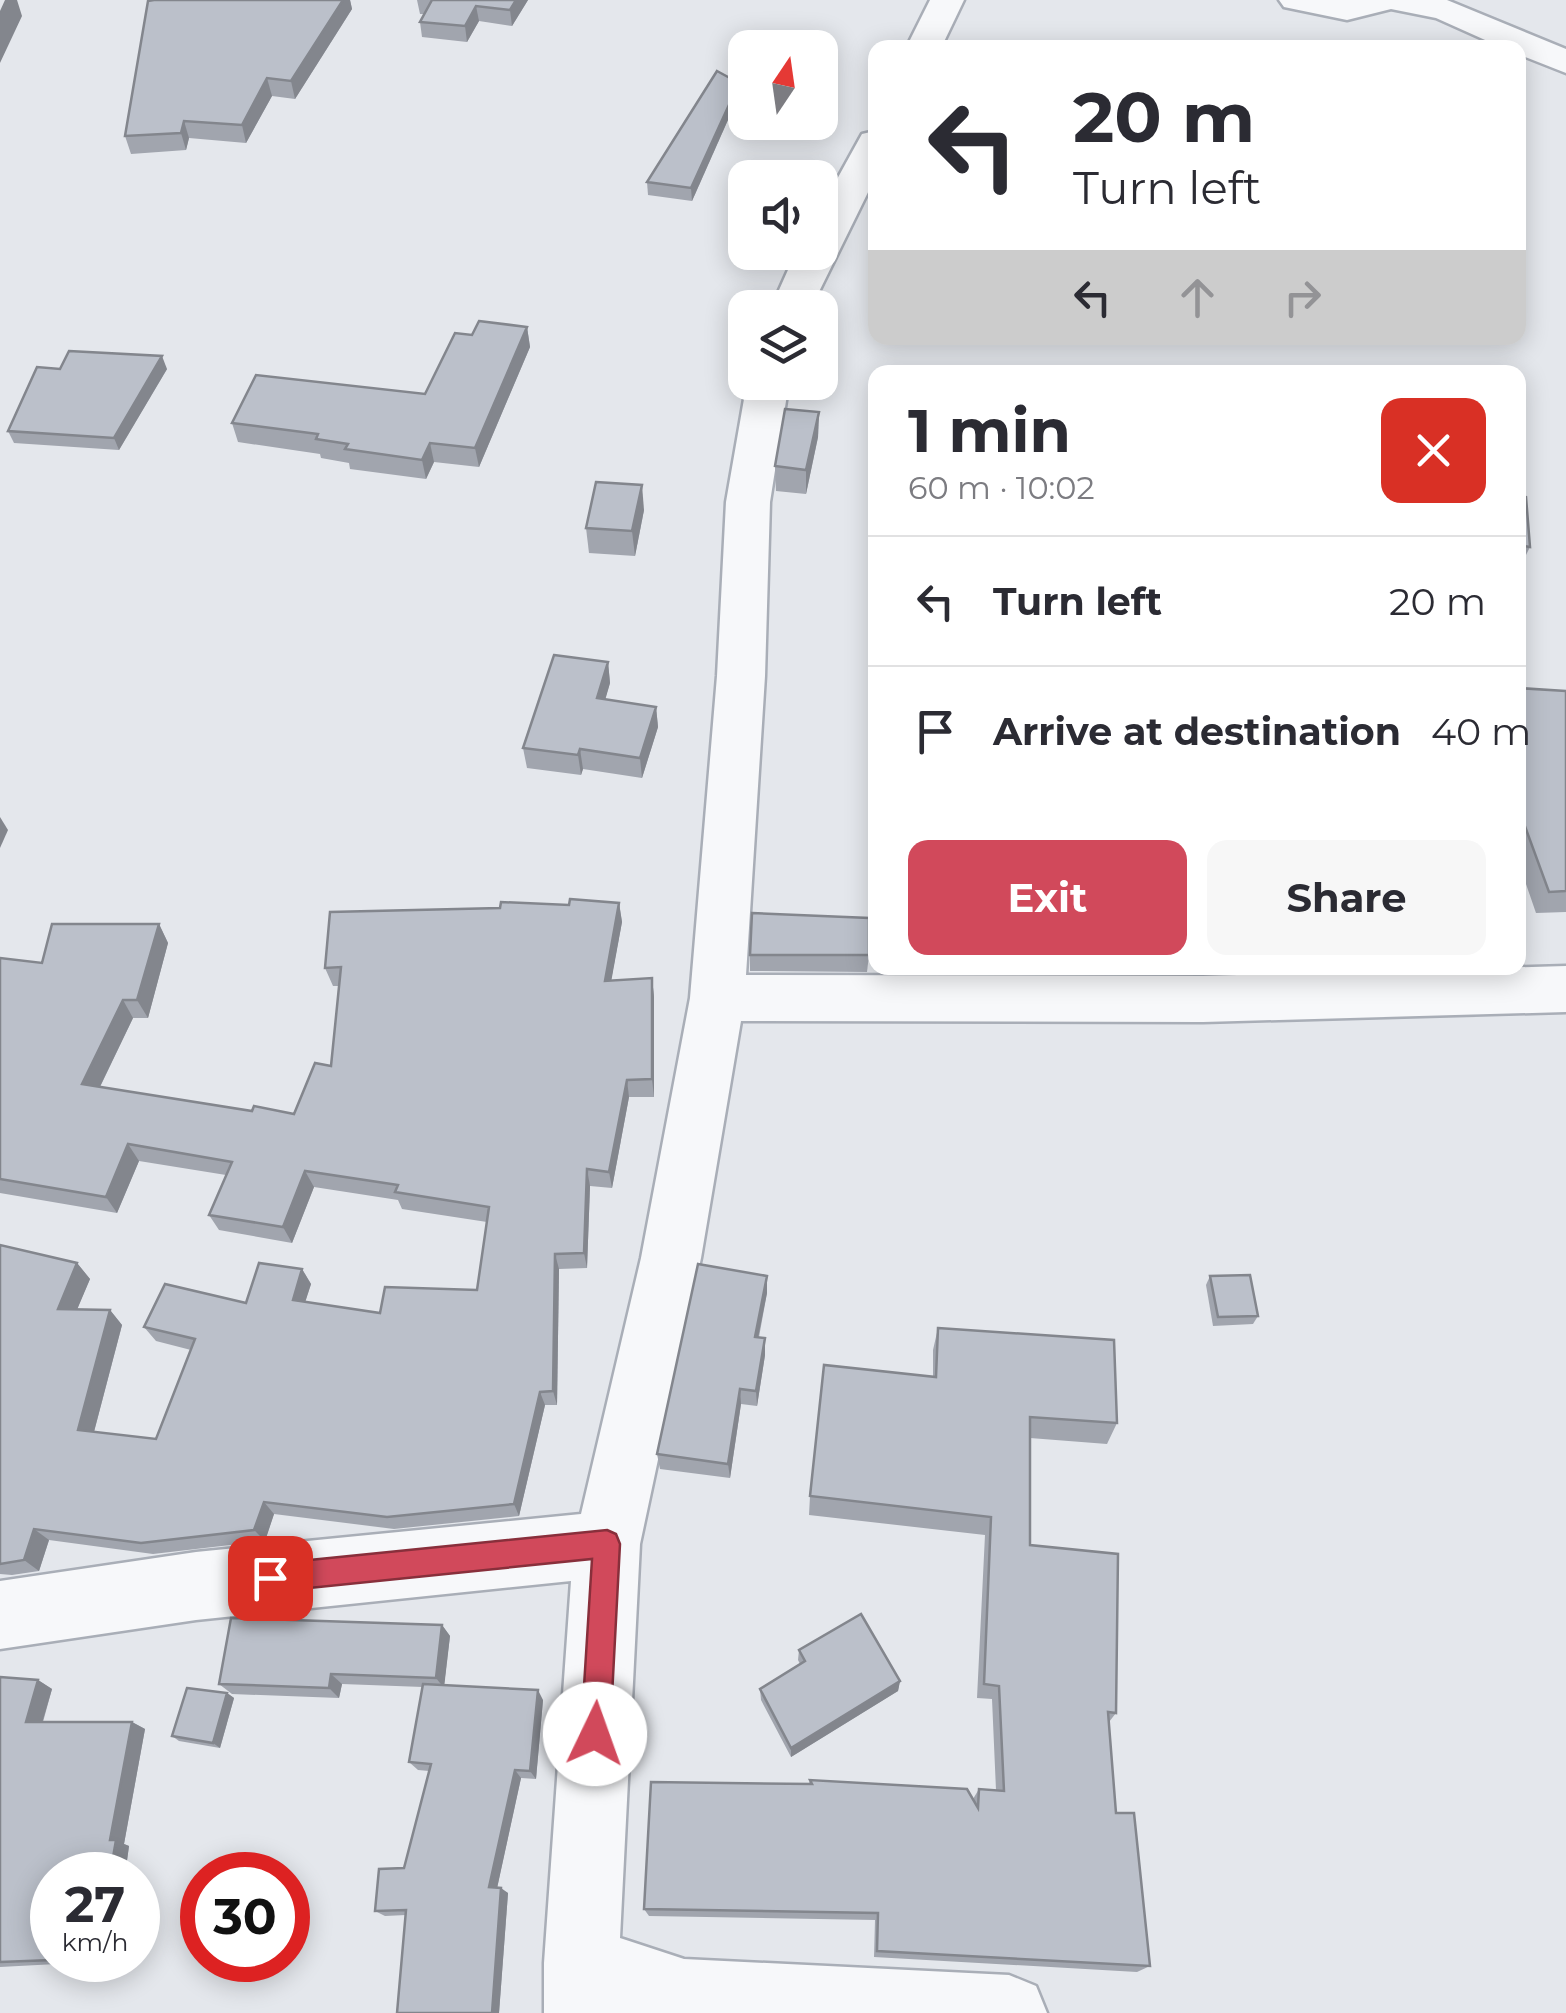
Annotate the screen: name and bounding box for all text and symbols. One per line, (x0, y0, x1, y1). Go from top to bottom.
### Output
north arrow (728, 30, 838, 140)
map controls (728, 30, 838, 400)
text: 20 m (1073, 74, 1255, 160)
icon: left (908, 80, 1038, 210)
button: sound (728, 160, 838, 270)
text: Turn left (1073, 160, 1261, 215)
icon: left (1065, 270, 1120, 325)
icon: ahead (1170, 270, 1225, 325)
icon: right (1275, 270, 1330, 325)
button: layers (728, 290, 838, 400)
text: 1 min (908, 394, 1071, 467)
button: close (1381, 398, 1486, 503)
text: 60 m · 10:02 (908, 468, 1095, 507)
icon: left (908, 574, 963, 629)
text: Turn left (993, 578, 1162, 625)
text: 20 m (1389, 578, 1486, 625)
icon: arrive (908, 704, 963, 759)
text: Arrive at destination (993, 708, 1401, 755)
text: 40 m (1431, 708, 1531, 755)
button: Exit (908, 840, 1187, 955)
button: Share (1207, 840, 1486, 955)
pin (228, 1536, 313, 1621)
icon: arrive (243, 1551, 298, 1606)
position arrow (543, 1682, 647, 1786)
speed limit sign: 30 (180, 1852, 310, 1982)
text: 27 (65, 1874, 125, 1935)
text: km/h (62, 1927, 128, 1957)

